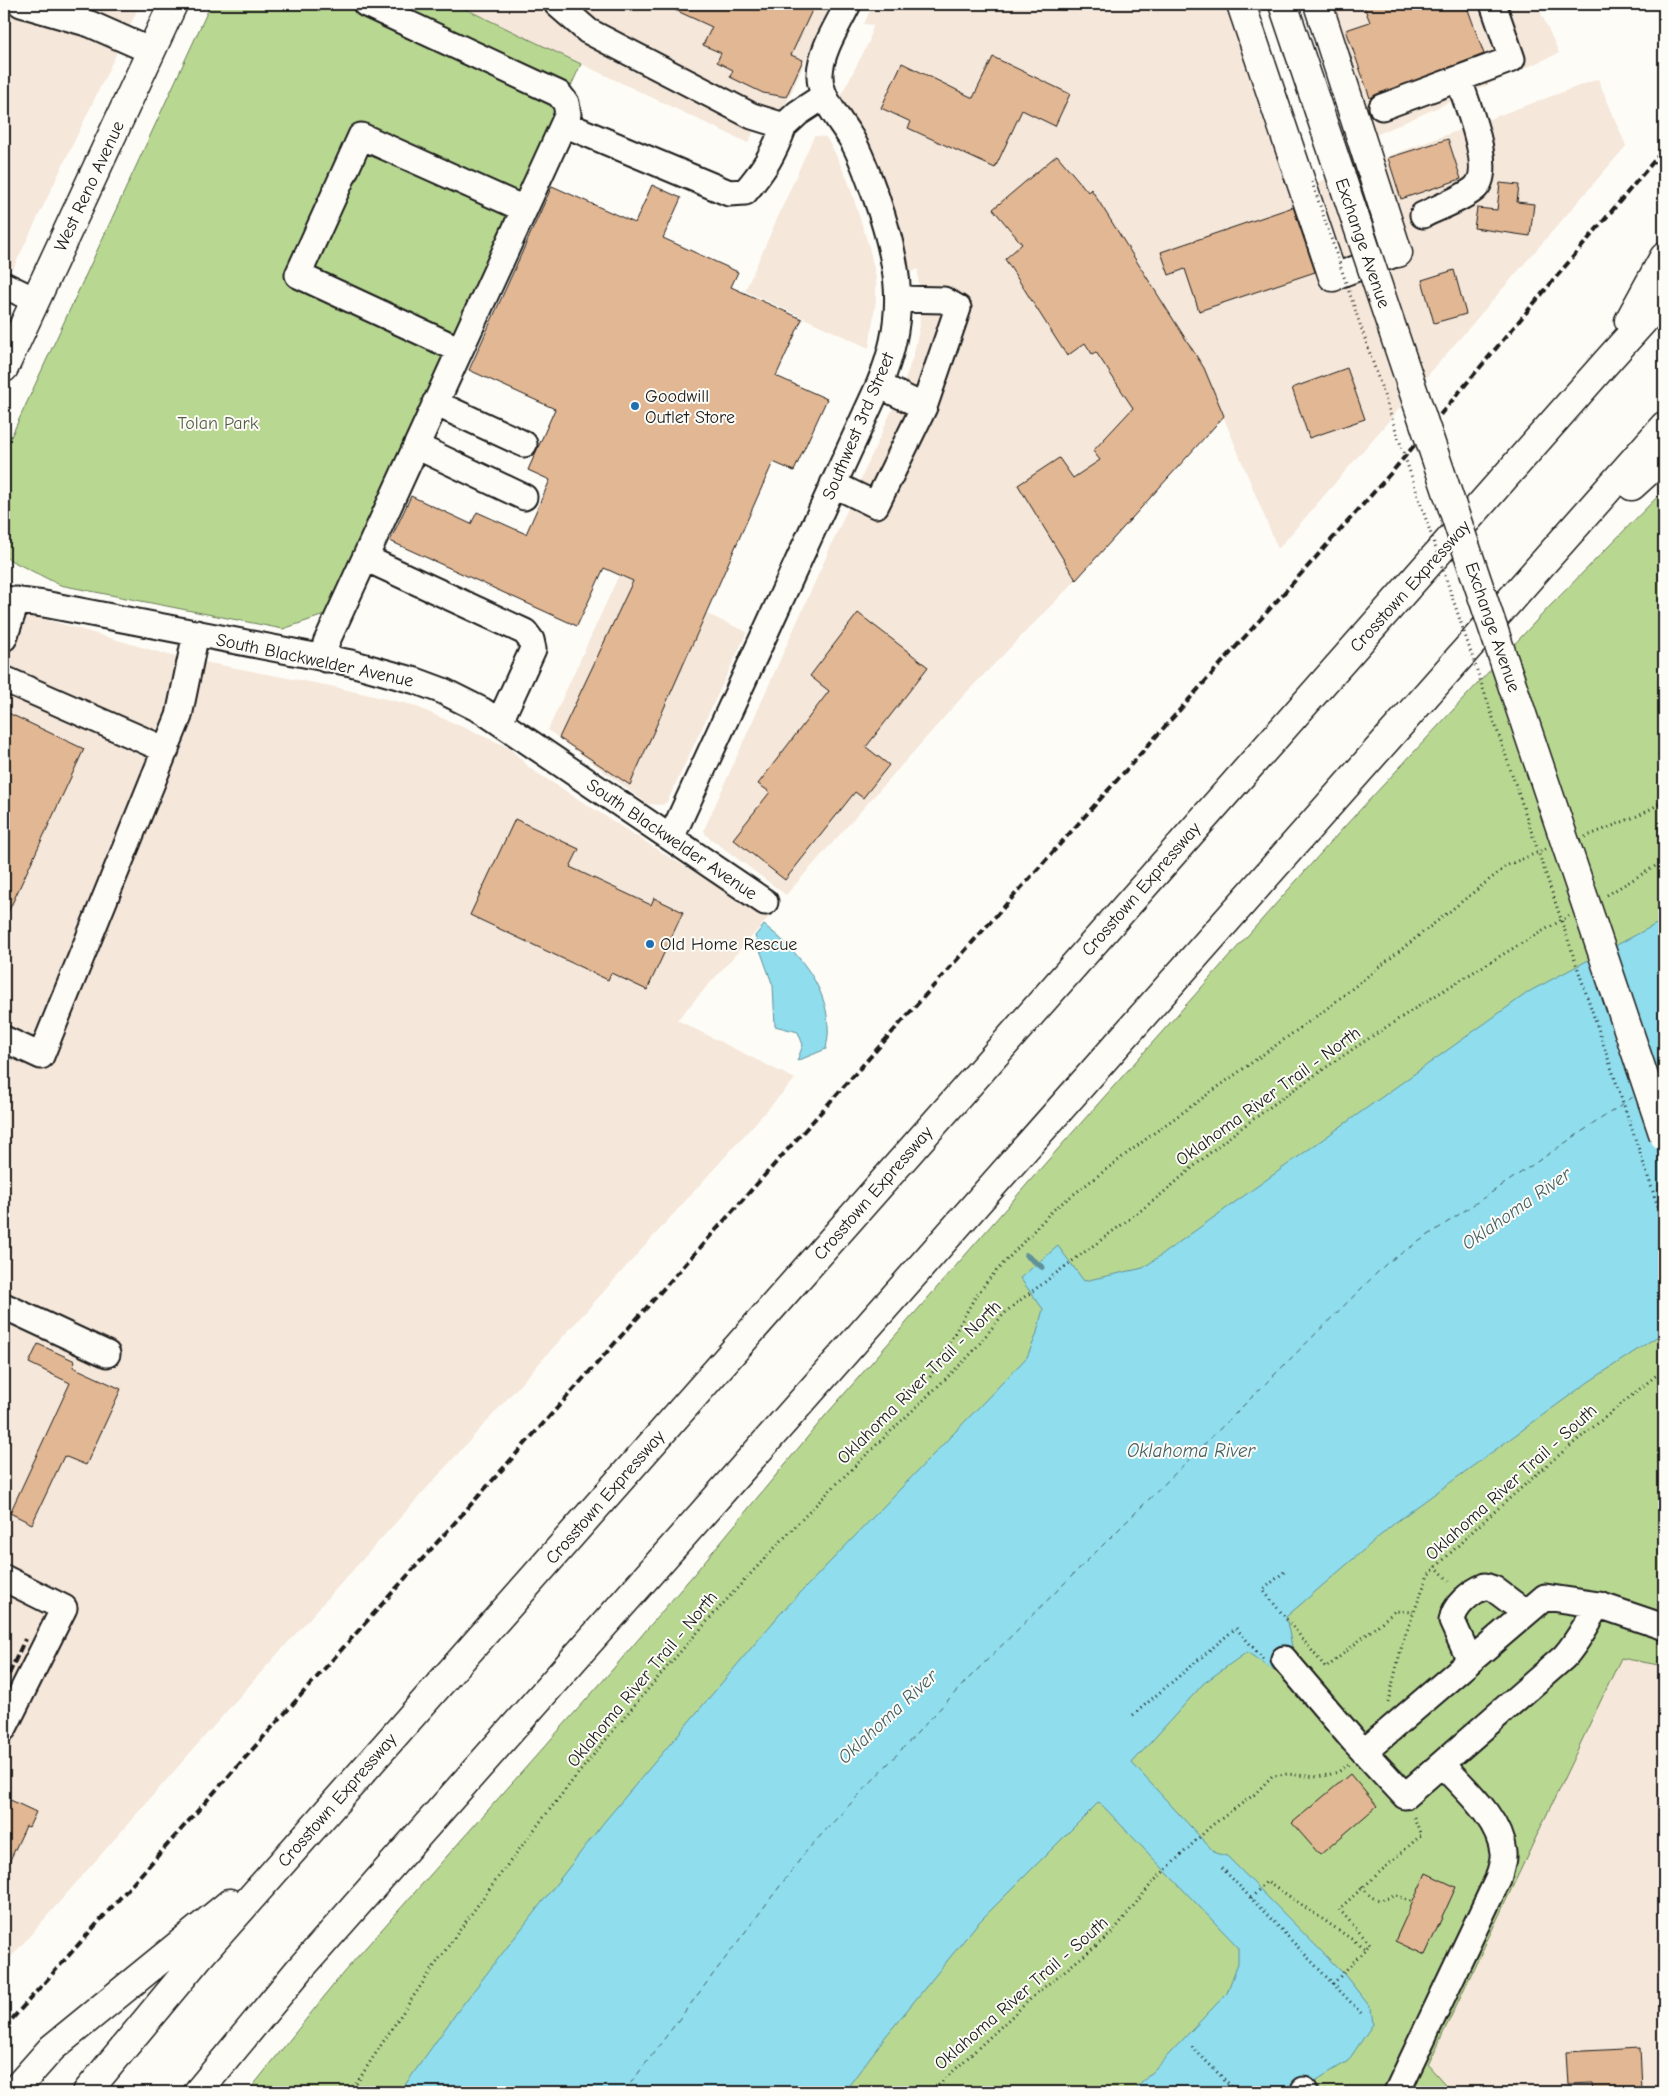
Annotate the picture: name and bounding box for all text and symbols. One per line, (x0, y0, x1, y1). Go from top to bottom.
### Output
street label: West Reno Avenue (50, 117, 129, 255)
street label: Exchange Avenue (1330, 175, 1395, 311)
street label: Southwest 3rd Street (818, 349, 899, 503)
place label: Goodwill Outlet Store (645, 386, 735, 428)
marker: Goodwill Outlet Store (629, 400, 641, 412)
park label: Tolan Park (178, 413, 259, 434)
street label: Crosstown Expressway (1346, 515, 1476, 657)
street label: Exchange Avenue (1460, 559, 1525, 695)
street label: South Blackwelder Avenue (214, 629, 415, 692)
street label: South Blackwelder Avenue (582, 774, 761, 904)
street label: Crosstown Expressway (1078, 817, 1206, 961)
place label: Old Home Rescue (660, 934, 797, 955)
marker: Old Home Rescue (644, 938, 656, 950)
street label: Oklahoma River Trail - North (1172, 1022, 1365, 1170)
street label: Crosstown Expressway (810, 1121, 938, 1265)
water label: Oklahoma River (1458, 1162, 1576, 1255)
street label: Oklahoma River Trail - North (833, 1296, 1006, 1469)
street label: Oklahoma River Trail - South (1421, 1400, 1601, 1565)
street label: Crosstown Expressway (542, 1425, 670, 1569)
water label: Oklahoma River (1127, 1440, 1256, 1462)
street label: Oklahoma River Trail - North (563, 1587, 722, 1772)
water label: Oklahoma River (833, 1664, 943, 1768)
street label: Crosstown Expressway (274, 1728, 402, 1872)
street label: Oklahoma River Trail - South (930, 1912, 1112, 2075)

